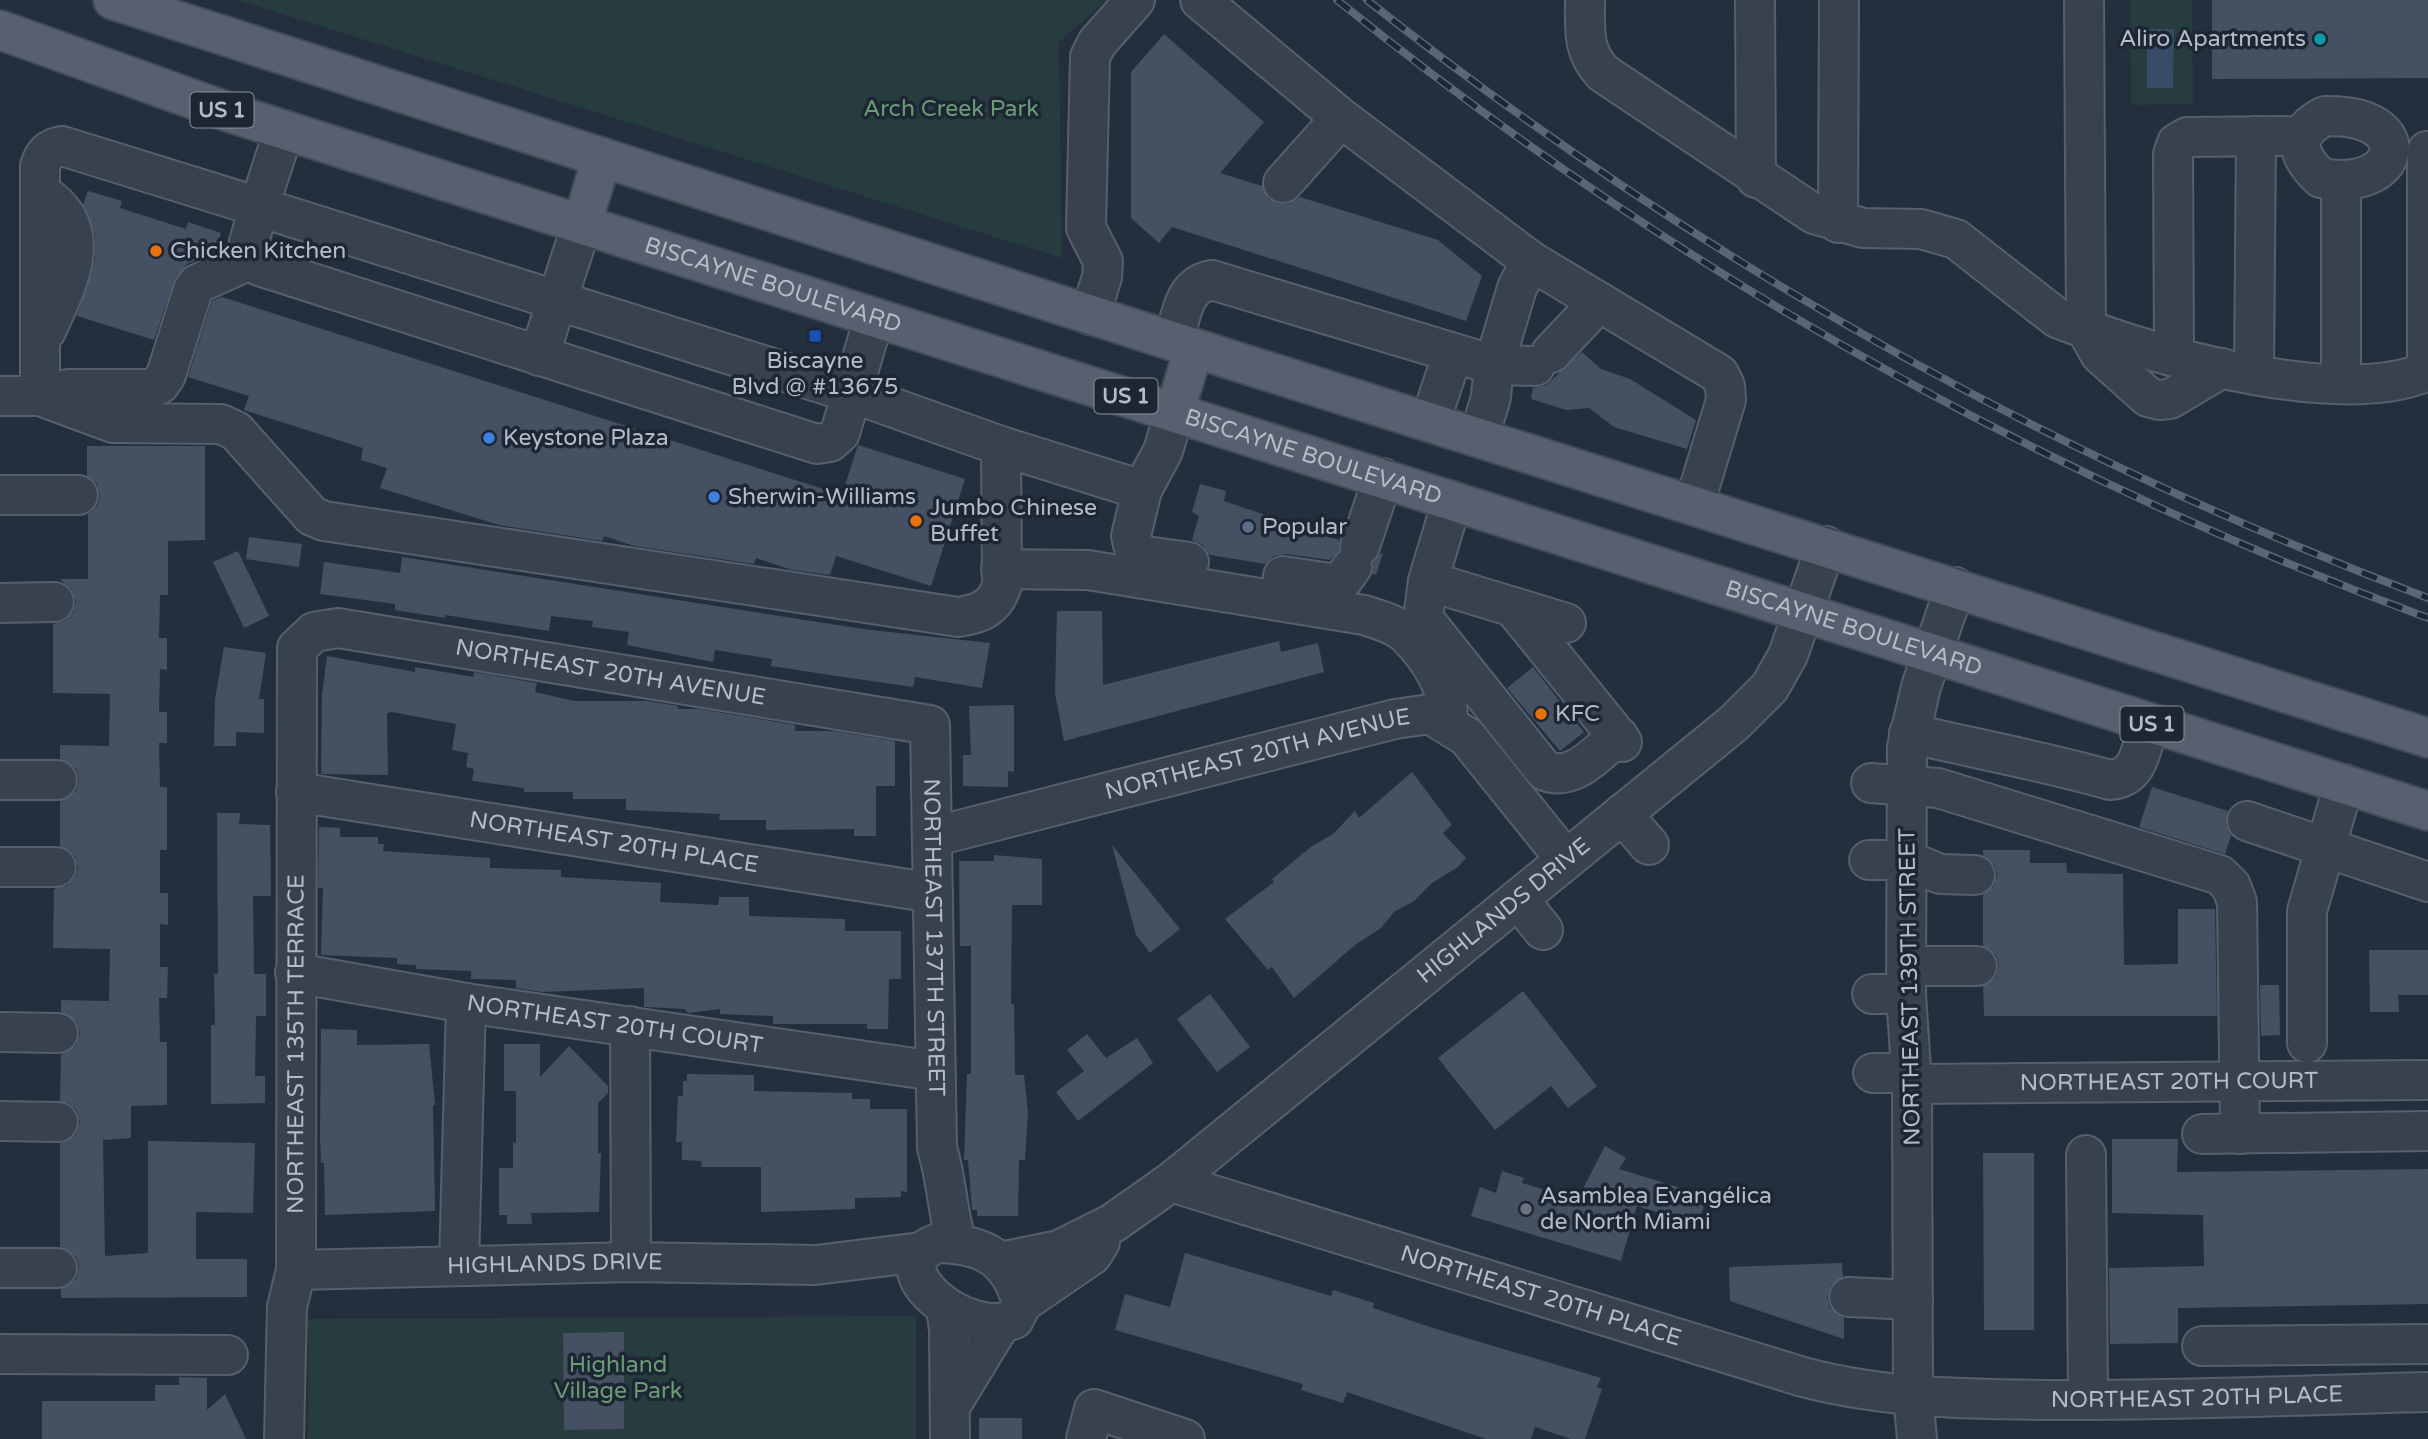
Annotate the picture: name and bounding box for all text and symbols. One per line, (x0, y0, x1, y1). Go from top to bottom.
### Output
place label: Aliro Apartments (2119, 25, 2306, 53)
marker: Aliro Apartments (2312, 31, 2328, 47)
road number: US 1 (190, 92, 254, 128)
park label: Arch Creek Park (863, 95, 1039, 123)
street label: BISCAYNE BOULEVARD (641, 231, 905, 339)
place label: Chicken Kitchen (170, 237, 346, 265)
marker: Chicken Kitchen (148, 243, 164, 259)
marker: Biscayne Blvd @ #13675 (807, 328, 823, 344)
place label: Biscayne Blvd @ #13675 (732, 347, 898, 401)
road number: US 1 (1094, 378, 1158, 414)
street label: BISCAYNE BOULEVARD (1181, 403, 1445, 511)
place label: Keystone Plaza (503, 424, 669, 452)
marker: Keystone Plaza (481, 430, 497, 446)
place label: Sherwin-Williams (728, 483, 916, 511)
marker: Sherwin-Williams (706, 489, 722, 505)
place label: Jumbo Chinese Buffet (930, 494, 1097, 548)
marker: Jumbo Chinese Buffet (908, 513, 924, 529)
place label: Popular (1262, 513, 1347, 541)
marker: Popular (1240, 519, 1256, 535)
street label: BISCAYNE BOULEVARD (1722, 575, 1986, 682)
street label: NORTHEAST 20TH AVENUE (453, 633, 768, 712)
place label: KFC (1555, 700, 1600, 728)
street label: NORTHEAST 20TH AVENUE (1102, 703, 1412, 806)
marker: KFC (1533, 706, 1549, 722)
road number: US 1 (2120, 706, 2184, 742)
street label: NORTHEAST 137TH STREET (917, 778, 950, 1096)
street label: NORTHEAST 20TH PLACE (468, 806, 761, 879)
street label: NORTHEAST 139TH STREET (1893, 828, 1927, 1146)
street label: HIGHLANDS DRIVE (1411, 832, 1596, 990)
street label: NORTHEAST 135TH TERRACE (282, 874, 311, 1214)
street label: NORTHEAST 20TH COURT (465, 989, 765, 1060)
street label: NORTHEAST 20TH COURT (2020, 1067, 2318, 1097)
place label: Asamblea Evangélica de North Miami (1540, 1182, 1772, 1236)
marker: Asamblea Evangélica de North Miami (1518, 1201, 1534, 1217)
street label: NORTHEAST 20TH PLACE (1397, 1240, 1685, 1353)
street label: HIGHLANDS DRIVE (447, 1248, 663, 1280)
park label: Highland Village Park (554, 1351, 682, 1405)
street label: NORTHEAST 20TH PLACE (2051, 1380, 2343, 1414)

